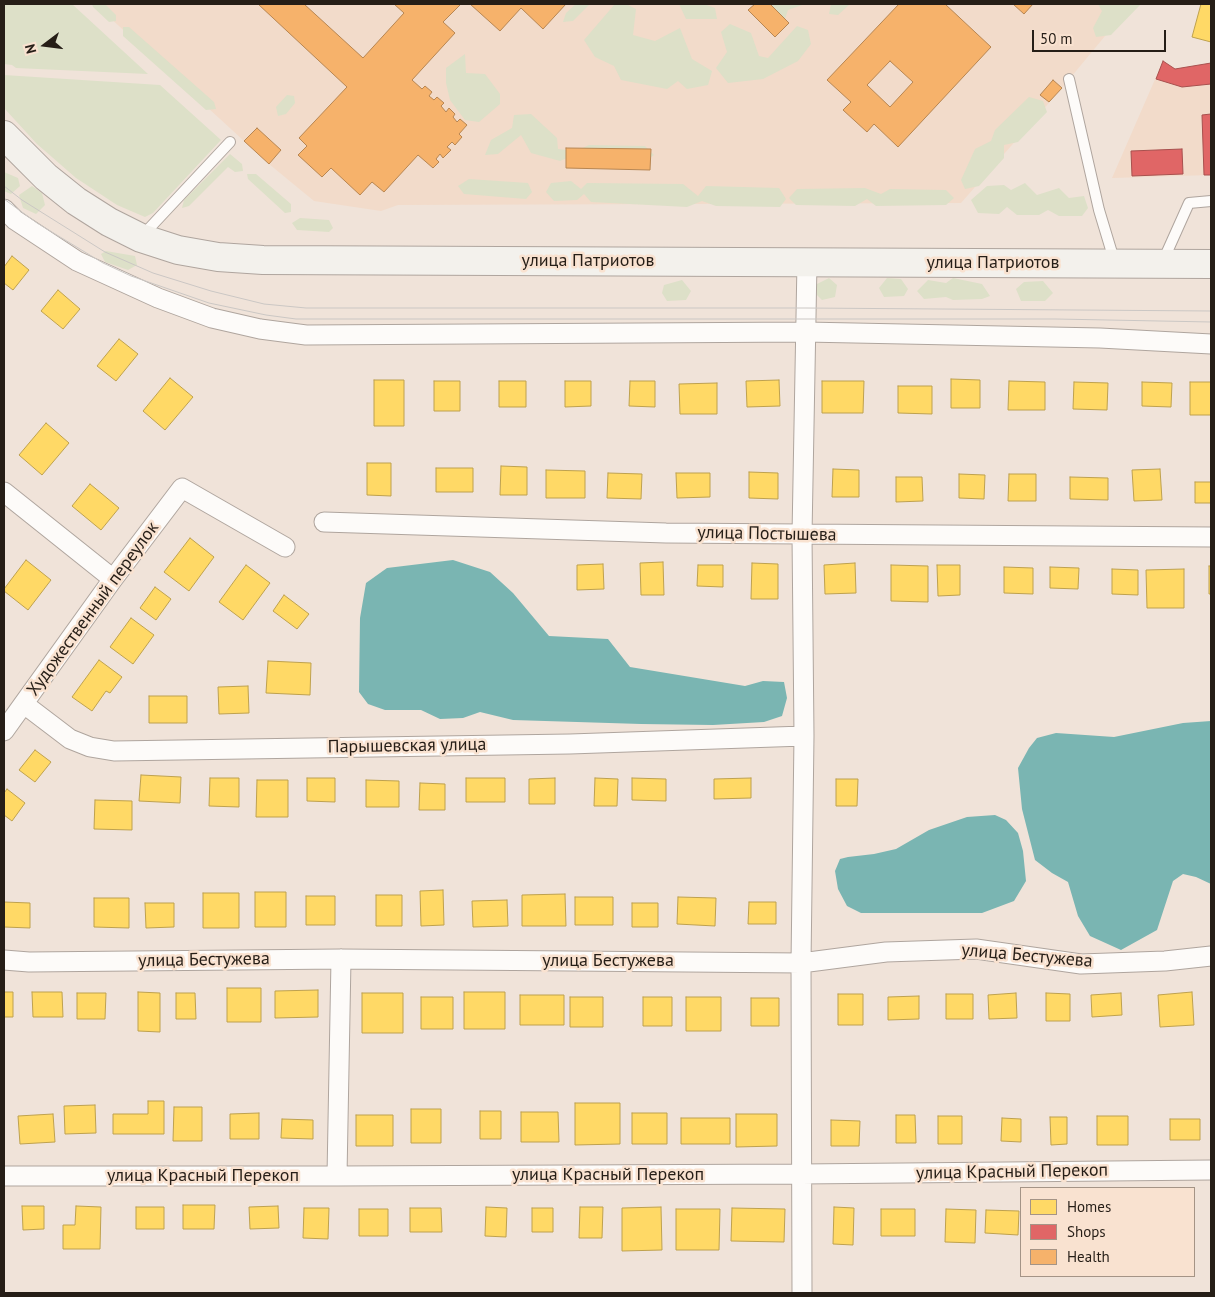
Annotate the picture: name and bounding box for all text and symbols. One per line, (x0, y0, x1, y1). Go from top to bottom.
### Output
north arrow (20, 20, 70, 70)
scale bar (1035, 20, 1169, 52)
text: 50 m (1040, 29, 1073, 48)
text: N (21, 42, 40, 56)
street label: улица Патриотов (521, 250, 655, 272)
street label: улица Патриотов (926, 252, 1060, 274)
street label: Художественный переулок (22, 518, 164, 700)
street label: улица Постышева (697, 522, 837, 546)
street label: Парышевская улица (328, 734, 486, 758)
street label: улица Бестужева (960, 940, 1094, 972)
street label: улица Бестужева (138, 948, 270, 972)
street label: улица Бестужева (542, 950, 674, 972)
street label: улица Красный Перекоп (916, 1160, 1108, 1184)
street label: улица Красный Перекоп (512, 1164, 704, 1186)
street label: улица Красный Перекоп (107, 1165, 299, 1187)
legend (1020, 1187, 1195, 1277)
text: Homes (1067, 1197, 1111, 1216)
text: Shops (1067, 1222, 1106, 1241)
text: Health (1067, 1247, 1110, 1266)

